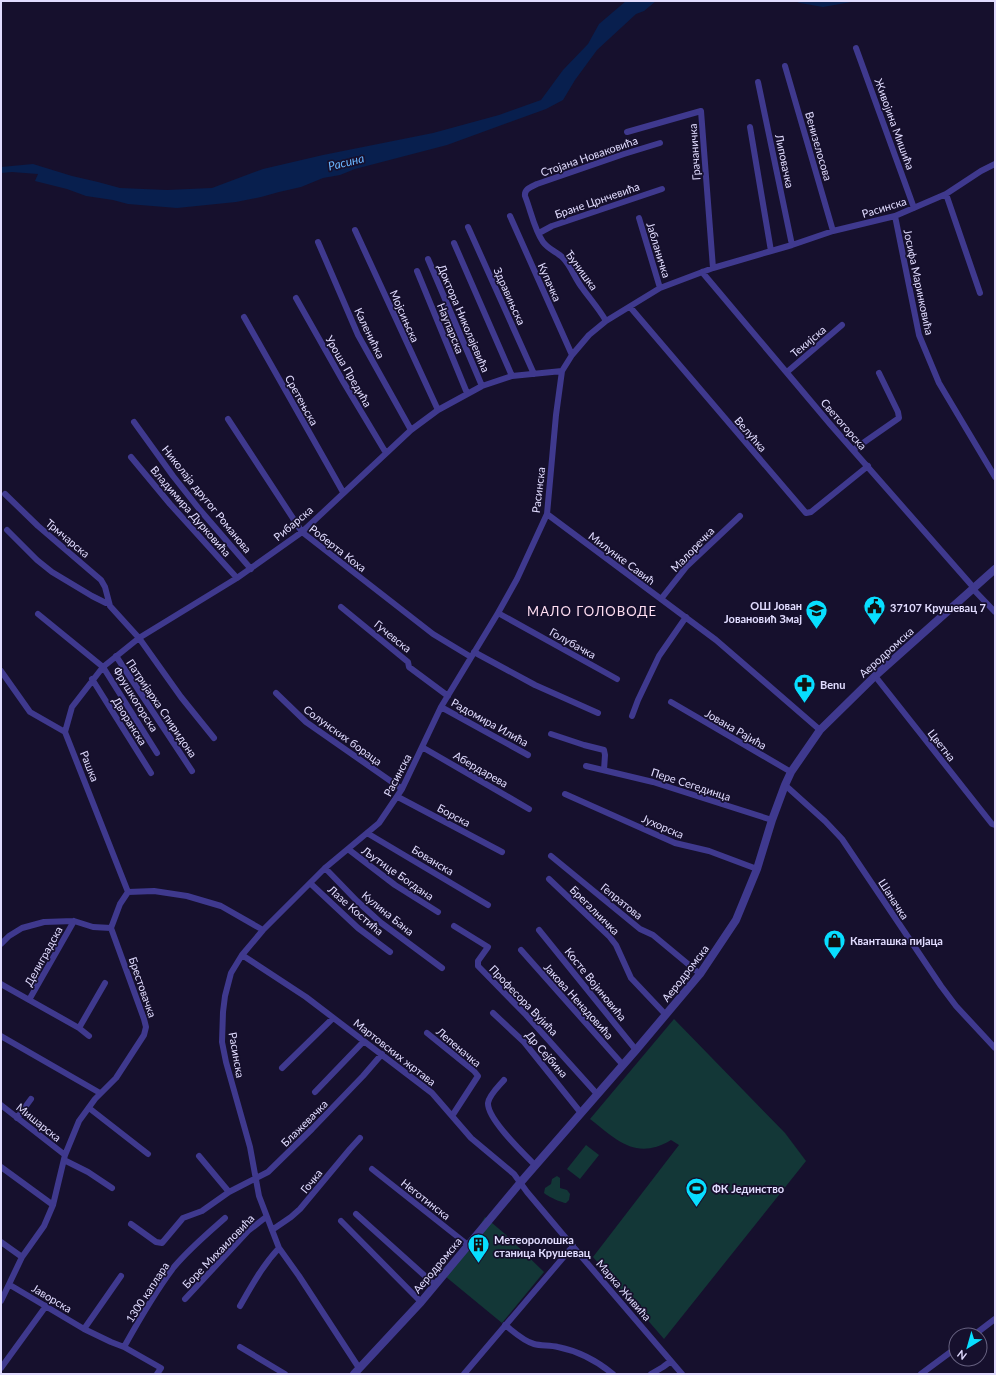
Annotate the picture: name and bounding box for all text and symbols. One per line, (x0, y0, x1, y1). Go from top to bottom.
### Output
street label: Живојина Мишића (872, 77, 918, 171)
street label: Венизелосова (803, 110, 835, 182)
street label: Грачаничка (686, 123, 702, 181)
street label: Липовачка (773, 132, 797, 189)
street label: Стојана Новаковића (539, 133, 639, 179)
water label: Расина (326, 150, 366, 174)
street label: Бране Црнчевића (553, 179, 641, 221)
street label: Расинска (860, 194, 908, 220)
street label: Јабланичка (644, 221, 674, 279)
street label: Јосифа Маринковића (901, 228, 937, 336)
street label: Ђунишка (563, 247, 601, 293)
street label: Купачка (536, 261, 564, 303)
street label: Доктора Николајевића (435, 262, 493, 374)
street label: Здравињска (492, 265, 528, 327)
street label: Мојсињска (388, 288, 422, 344)
street label: Наупарска (435, 301, 467, 355)
street label: Каленићка (352, 306, 388, 360)
street label: Текијска (788, 323, 828, 359)
street label: Уроша Предића (323, 333, 375, 409)
street label: Сретењска (283, 372, 321, 428)
street label: Светогорска (818, 396, 870, 452)
street label: Велућка (732, 414, 770, 454)
street label: Николаја другог Романова (160, 443, 254, 555)
street label: Владимира Дурковића (148, 463, 234, 559)
street label: Расинска (529, 466, 547, 514)
street label: Рибарска (271, 503, 315, 543)
street label: Трмчарска (44, 516, 92, 560)
street label: Роберта Коха (307, 522, 369, 574)
street label: Малоречка (668, 524, 716, 574)
street label: Милунке Савић (586, 529, 658, 587)
public building icon: 37107 Крушевац 7 (862, 594, 888, 627)
school or university icon: ОШ Јован Јовановић Змај (804, 598, 830, 631)
place label: ОШ Јован Јовановић Змај (724, 599, 802, 625)
place label: 37107 Крушевац 7 (890, 601, 986, 614)
district label: МАЛО ГОЛОВОДЕ (527, 603, 657, 619)
street label: Гучевска (372, 617, 414, 655)
street label: Аеродромска (856, 624, 916, 680)
street label: Голубачка (548, 625, 598, 661)
street label: Патријарха Спиридона (124, 656, 200, 760)
street label: Фрушкогорска (111, 664, 161, 734)
pharmacy icon: Benu (791, 671, 817, 704)
place label: Benu (820, 678, 845, 691)
street label: Дворанска (110, 694, 150, 748)
street label: Радомира Илића (449, 695, 531, 749)
street label: Солунских бораца (301, 702, 385, 768)
street label: Јована Рајића (703, 706, 769, 752)
street label: Цветна (926, 726, 958, 764)
street label: Абердарева (452, 748, 510, 790)
street label: Рашка (78, 749, 102, 783)
street label: Расинска (380, 752, 414, 798)
street label: Пере Сегединца (650, 765, 732, 803)
street label: Борска (435, 801, 473, 829)
street label: Јухорска (640, 811, 686, 841)
street label: Бованска (410, 842, 456, 878)
street label: Љутице Богдана (359, 843, 436, 903)
street label: Шаначка (876, 876, 912, 922)
street label: Гепратова (598, 880, 646, 922)
street label: Лазе Костића (325, 882, 386, 937)
street label: Брегалничка (568, 883, 622, 937)
street label: Кулина Бана (359, 888, 417, 938)
street label: Делиградска (21, 924, 65, 988)
shop icon: Кванташка пијаца (821, 927, 847, 960)
place label: Кванташка пијаца (850, 934, 943, 947)
street label: Аеродромска (659, 942, 711, 1004)
street label: Косте Војиновића (562, 945, 630, 1023)
street label: Брестовачка (127, 955, 159, 1019)
street label: Јакова Ненадовића (542, 960, 616, 1042)
street label: Професора Вујића (487, 962, 561, 1038)
street label: Мартовских жртава (351, 1016, 439, 1088)
street label: Лепеначка (433, 1024, 484, 1069)
street label: Др Сејбина (523, 1028, 571, 1080)
street label: Расинска (227, 1031, 247, 1079)
street label: Блажевачка (278, 1097, 330, 1149)
street label: Мишарска (14, 1100, 64, 1144)
street label: Гочка (297, 1166, 325, 1196)
sports icon: ФК Јединство (684, 1175, 710, 1208)
street label: Неготинска (399, 1176, 453, 1222)
place label: ФК Јединство (712, 1182, 784, 1195)
street label: Боре Михаиловића (179, 1211, 257, 1291)
building icon: Метеоролошка станица Крушевац (465, 1232, 491, 1265)
place label: Метеоролошка станица Крушевац (494, 1233, 591, 1259)
street label: Аеродромска (410, 1235, 464, 1295)
street label: Марка Живића (594, 1257, 654, 1323)
street label: 1300 каплара (123, 1259, 171, 1325)
street label: Јаворска (30, 1281, 74, 1315)
north arrow (948, 1327, 988, 1367)
text: N (954, 1348, 969, 1363)

